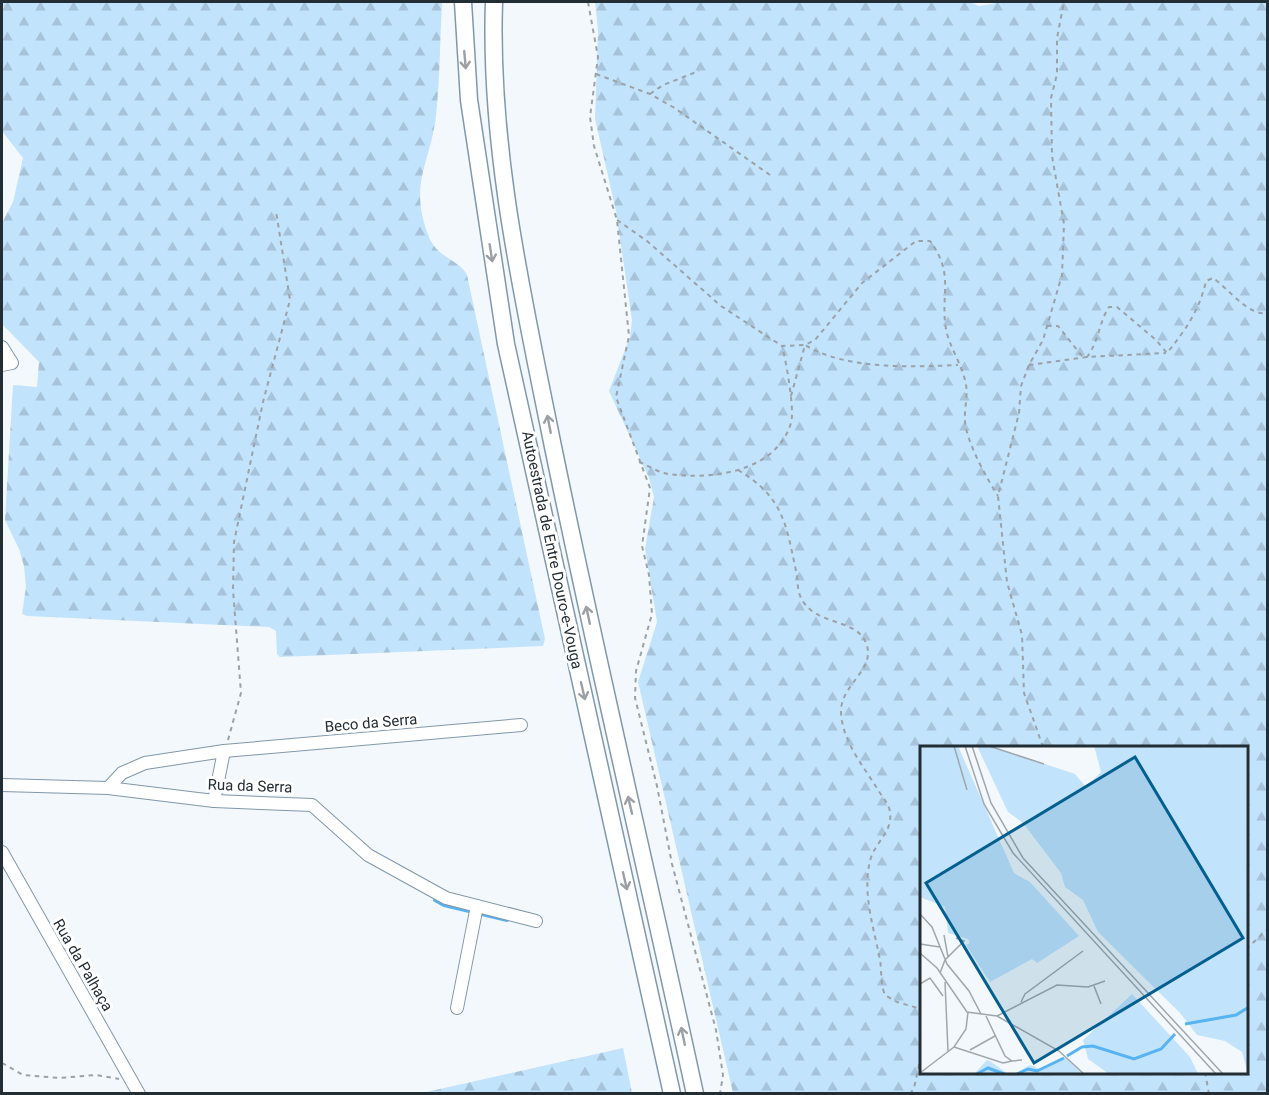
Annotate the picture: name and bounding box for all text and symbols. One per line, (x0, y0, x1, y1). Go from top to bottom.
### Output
one-way arrow (460, 49, 471, 69)
one-way arrow (485, 243, 496, 263)
one-way arrow (542, 415, 554, 434)
street label: Autoestrada de Entre Douro-e-Vouga (518, 429, 586, 671)
one-way arrow (582, 606, 593, 625)
one-way arrow (577, 681, 589, 700)
street label: Beco da Serra (324, 710, 418, 736)
inset map (920, 746, 1248, 1074)
street label: Rua da Serra (207, 776, 293, 796)
one-way arrow (624, 796, 636, 815)
one-way arrow (620, 871, 631, 890)
street label: Rua da Palhaça (49, 916, 117, 1014)
one-way arrow (676, 1027, 688, 1046)

